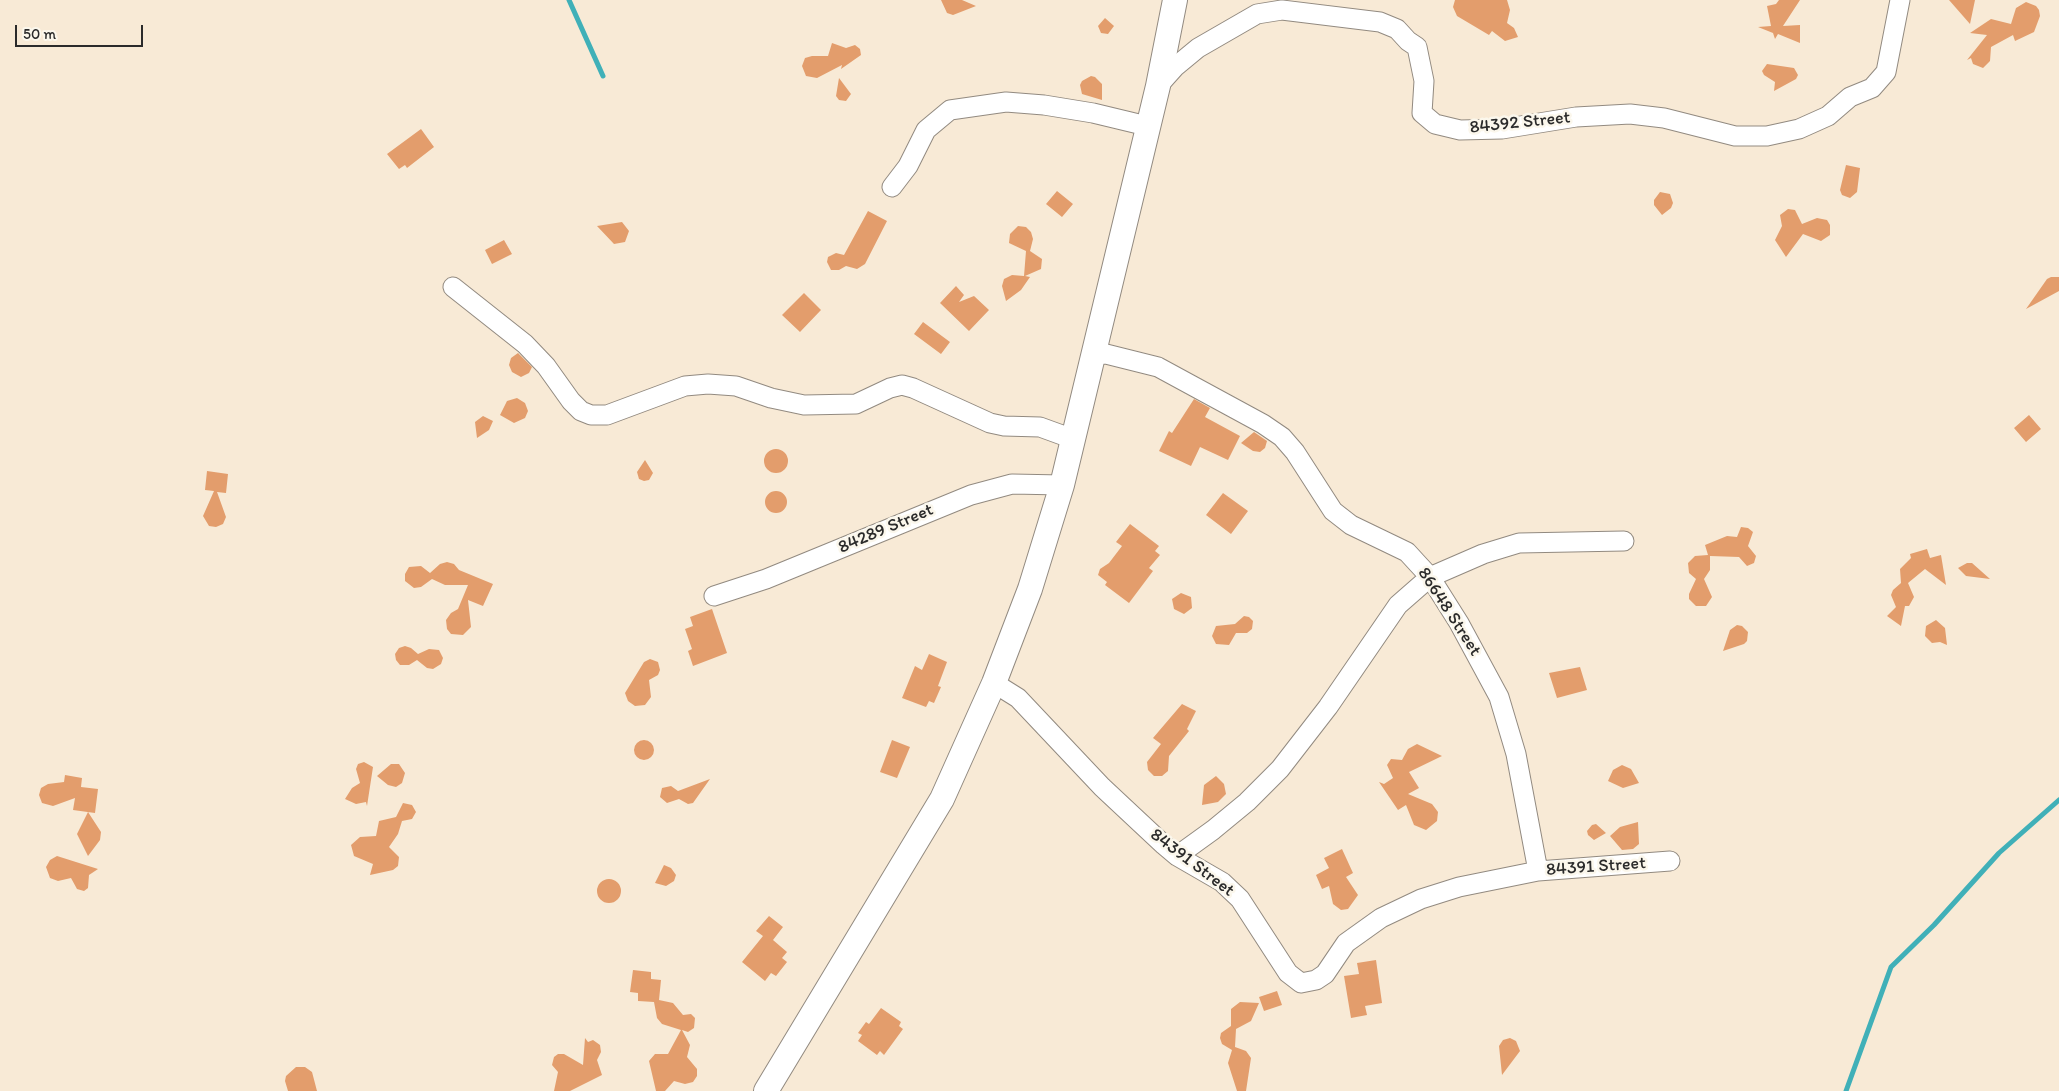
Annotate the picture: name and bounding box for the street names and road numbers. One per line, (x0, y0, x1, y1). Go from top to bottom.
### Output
street label: 84392 Street (1469, 107, 1571, 139)
street label: 84289 Street (835, 499, 937, 559)
street label: 86648 Street (1412, 564, 1486, 660)
street label: 84391 Street (1146, 824, 1238, 902)
street label: 84391 Street (1545, 853, 1647, 881)

